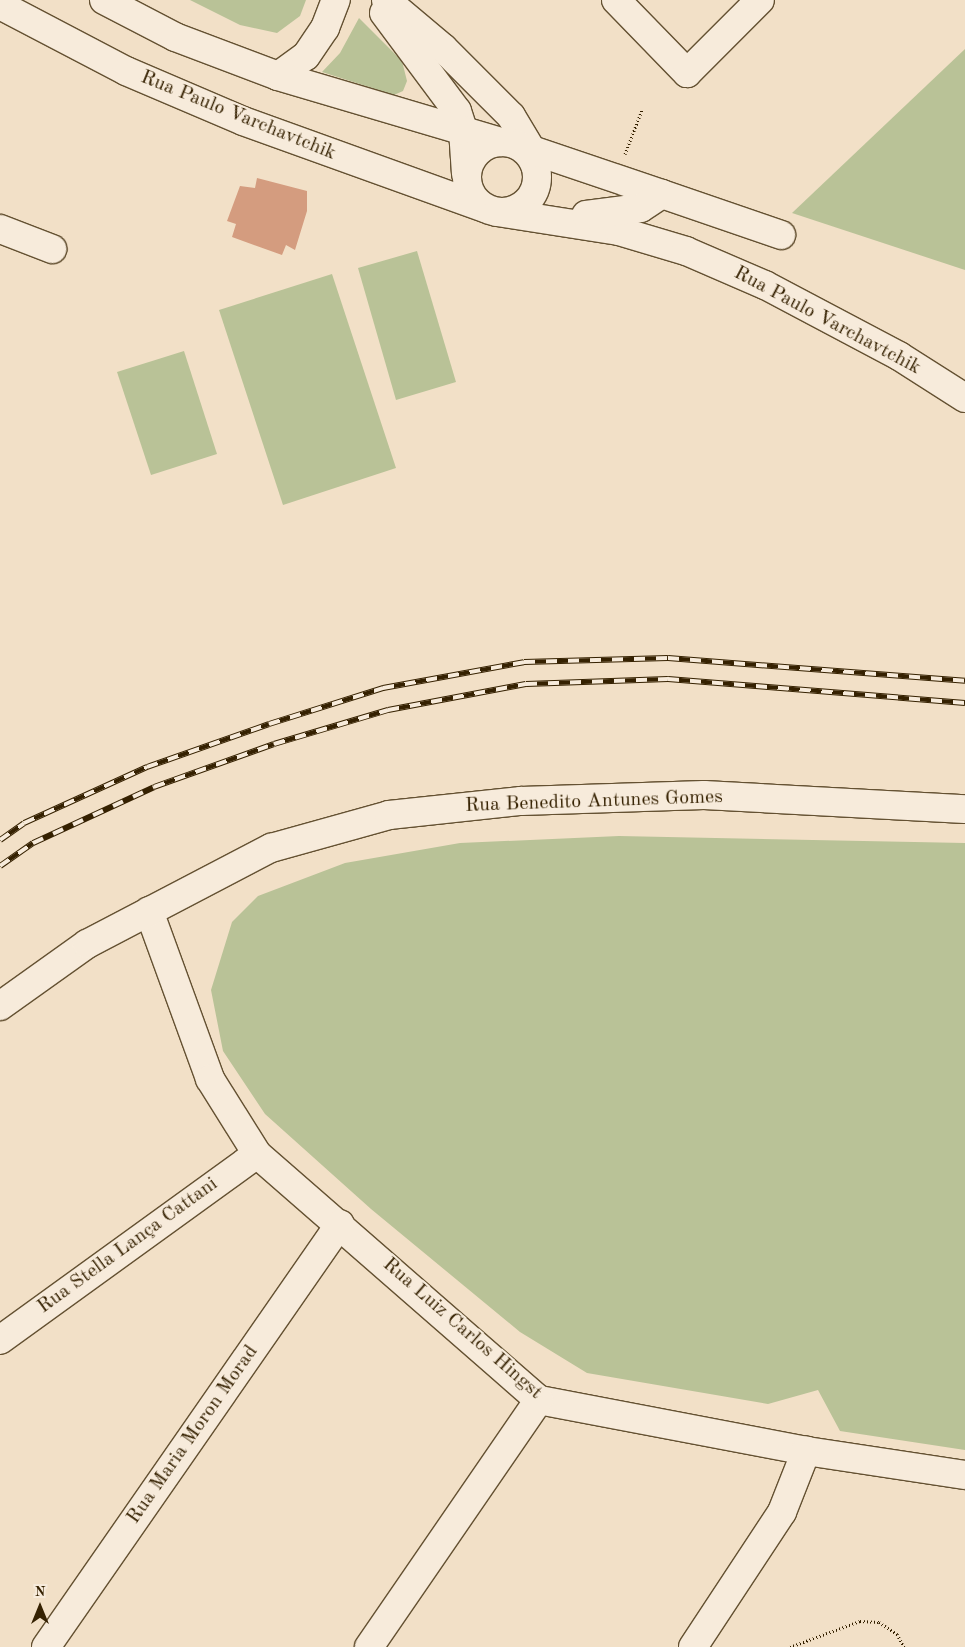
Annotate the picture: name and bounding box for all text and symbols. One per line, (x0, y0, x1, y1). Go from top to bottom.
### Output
street label: Rua Paulo Varchavtchik (137, 66, 339, 166)
street label: Rua Paulo Varchavtchik (729, 261, 925, 381)
street label: Rua Benedito Antunes Gomes (465, 786, 723, 818)
street label: Rua Stella Lança Cattani (33, 1173, 223, 1319)
street label: Rua Luiz Carlos Hingst (377, 1253, 547, 1405)
street label: Rua Maria Moron Morad (122, 1341, 264, 1529)
north arrow (15, 1582, 65, 1632)
text: N (35, 1585, 45, 1599)

